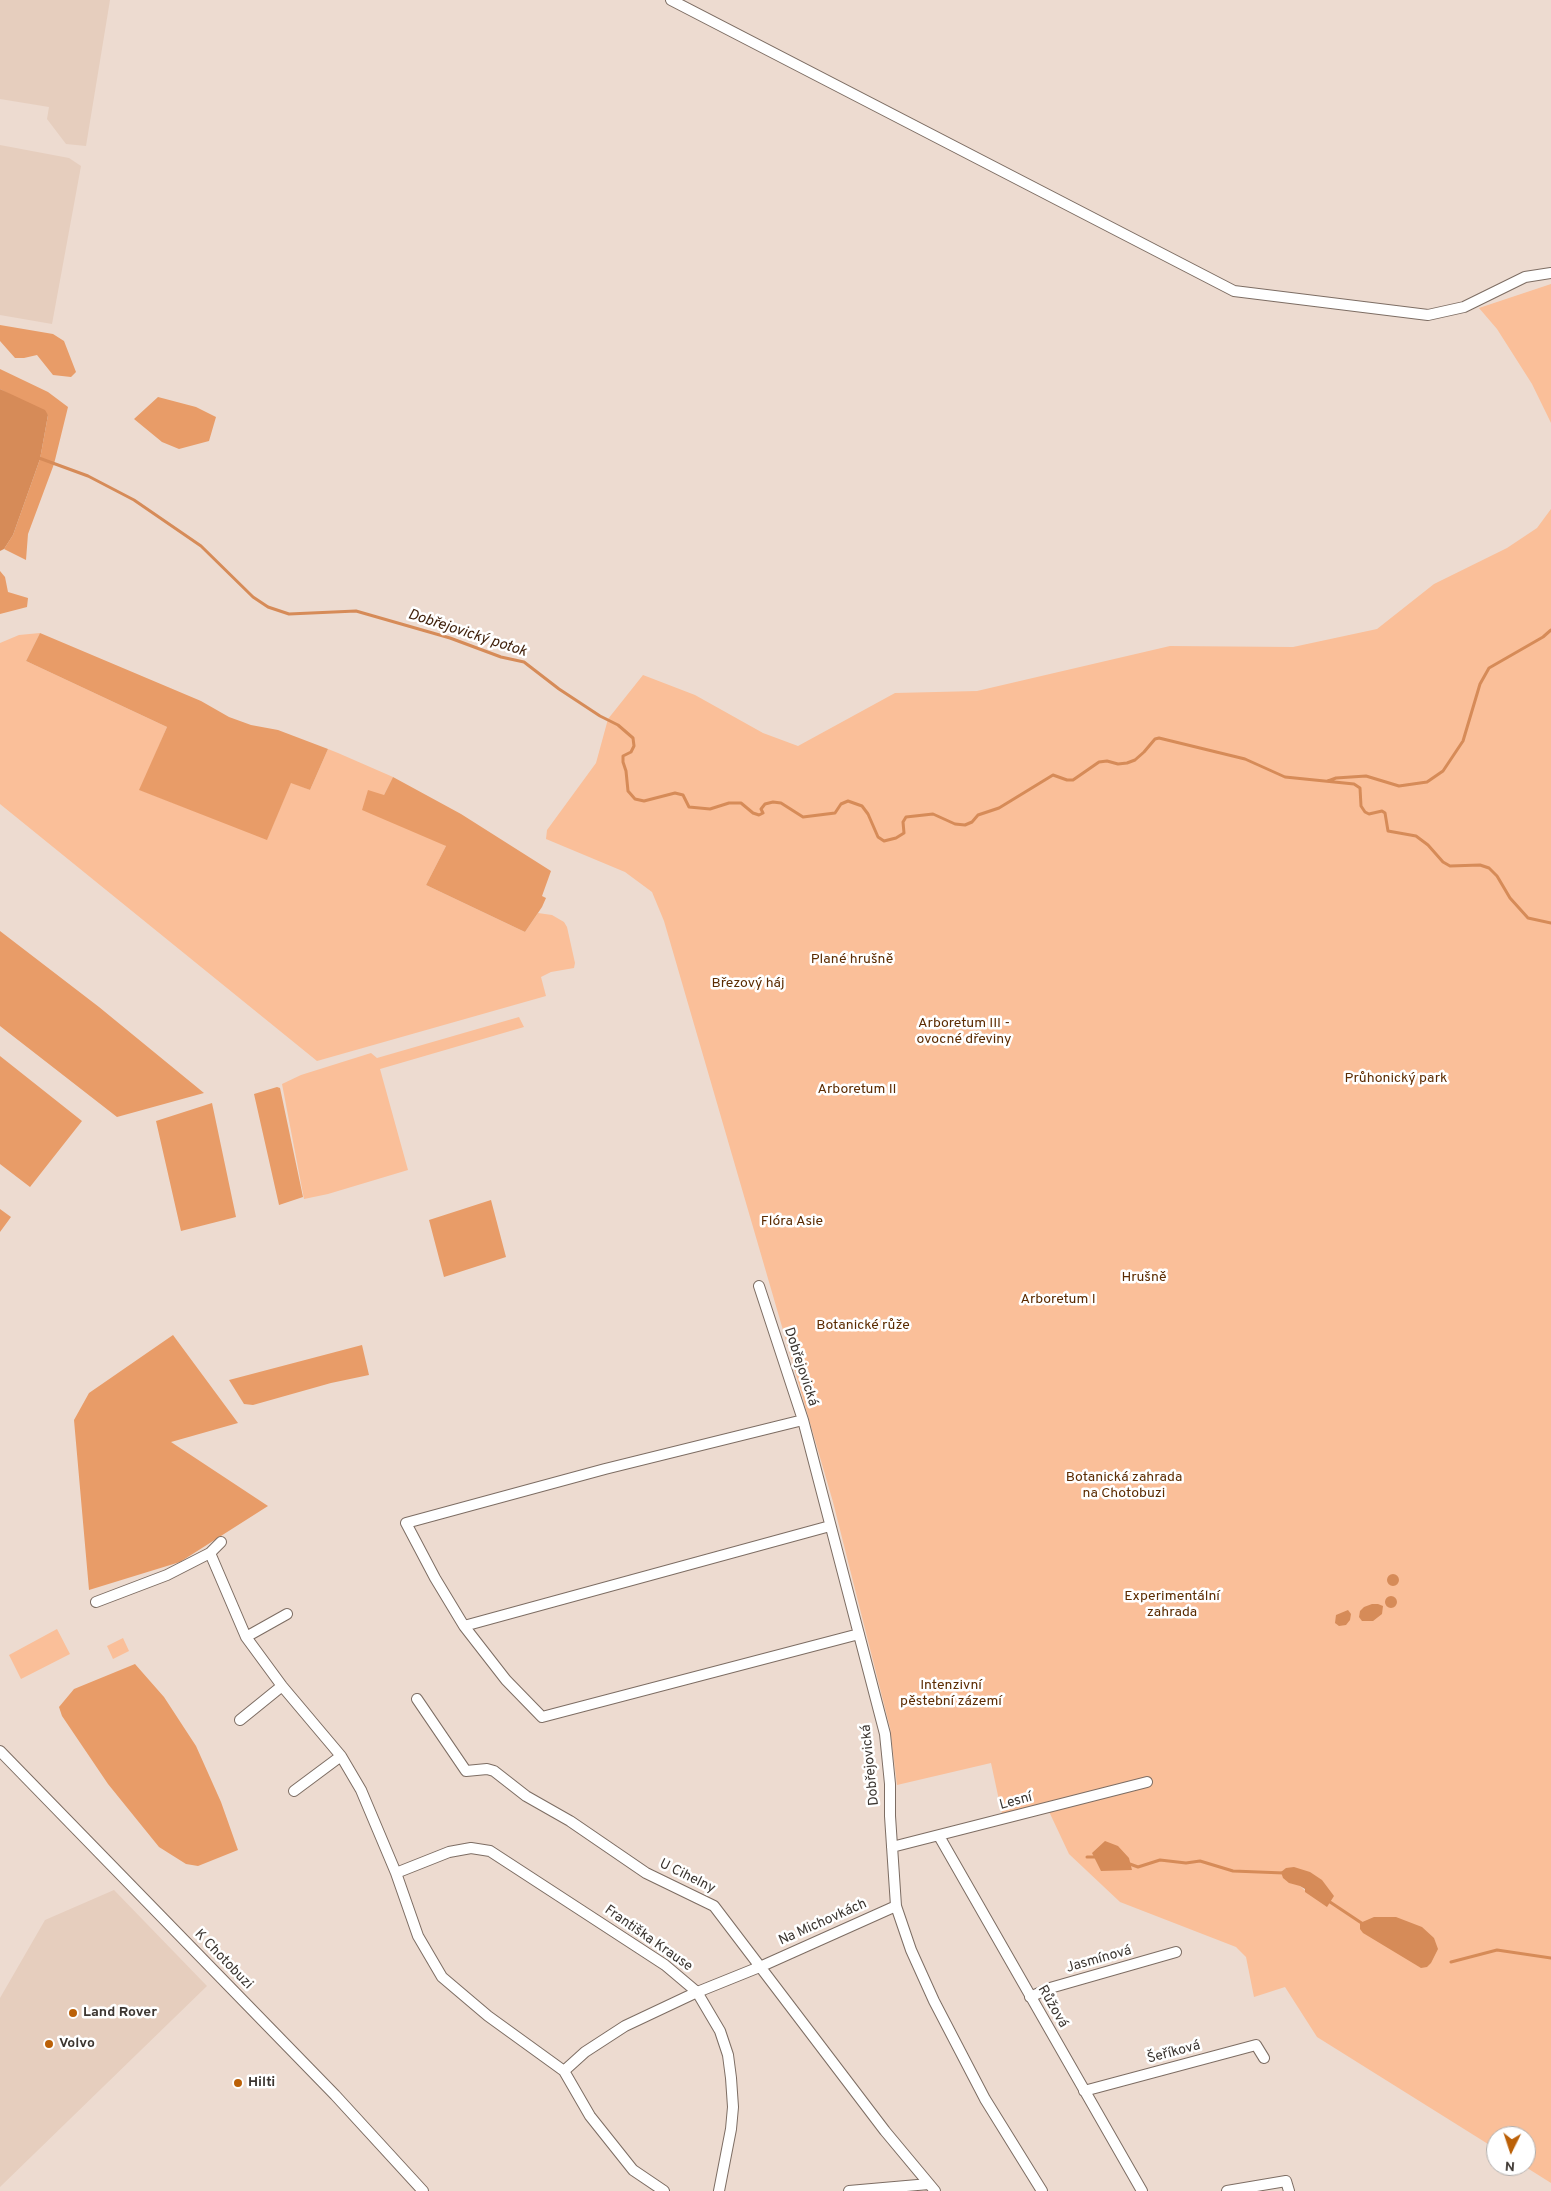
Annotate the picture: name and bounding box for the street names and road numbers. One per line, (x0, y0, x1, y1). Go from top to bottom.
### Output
street label: Dobřejovická (779, 1326, 821, 1408)
street label: Dobřejovická (858, 1724, 884, 1806)
street label: Lesní (998, 1790, 1034, 1814)
street label: U Cihelny (656, 1856, 718, 1898)
street label: Na Michovkách (776, 1896, 870, 1950)
street label: Františka Krause (601, 1902, 695, 1976)
street label: K Chotobuzi (190, 1927, 256, 1993)
street label: Jasmínová (1064, 1943, 1134, 1977)
street label: Růžová (1033, 1983, 1071, 2031)
street label: Šeříková (1146, 2038, 1202, 2068)

